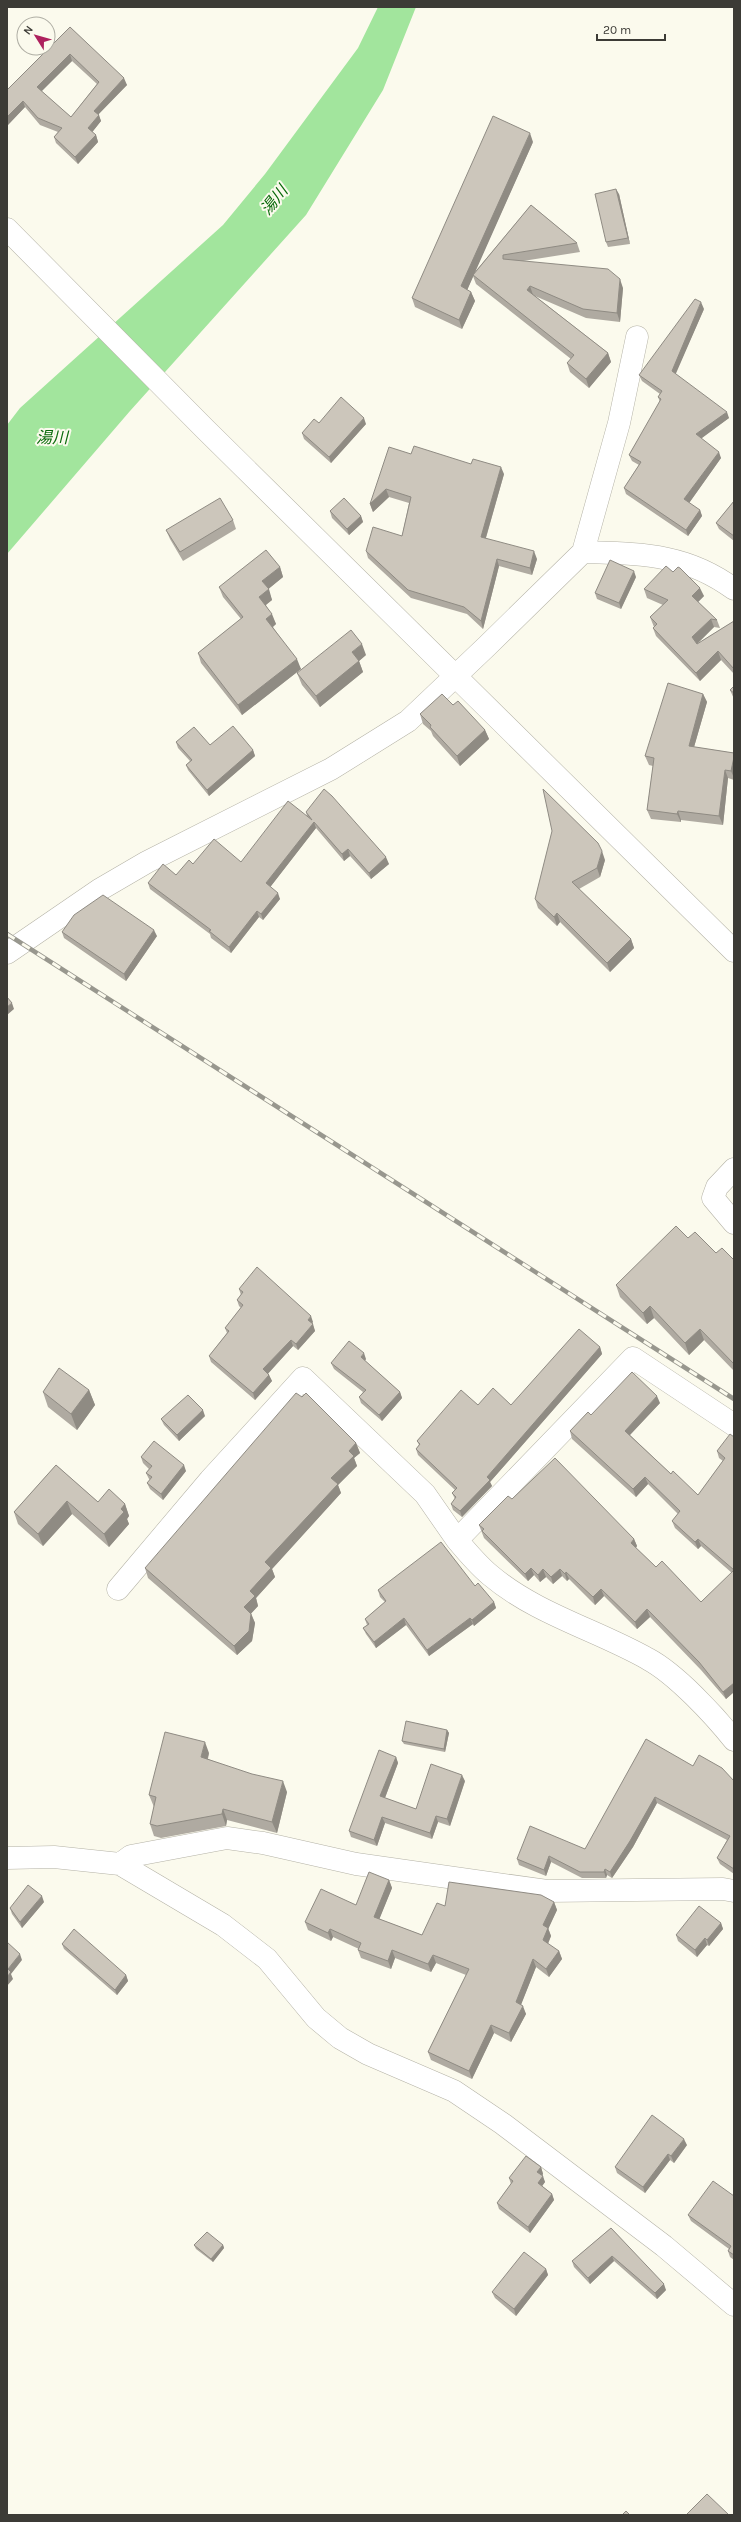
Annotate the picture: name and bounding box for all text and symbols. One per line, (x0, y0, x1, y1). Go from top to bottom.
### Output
north arrow (16, 16, 56, 56)
scale bar (597, 16, 665, 42)
text: N (21, 23, 36, 37)
text: 20 m (603, 23, 631, 37)
water label: 湯川 (257, 180, 293, 218)
water label: 湯川 (36, 428, 70, 447)

